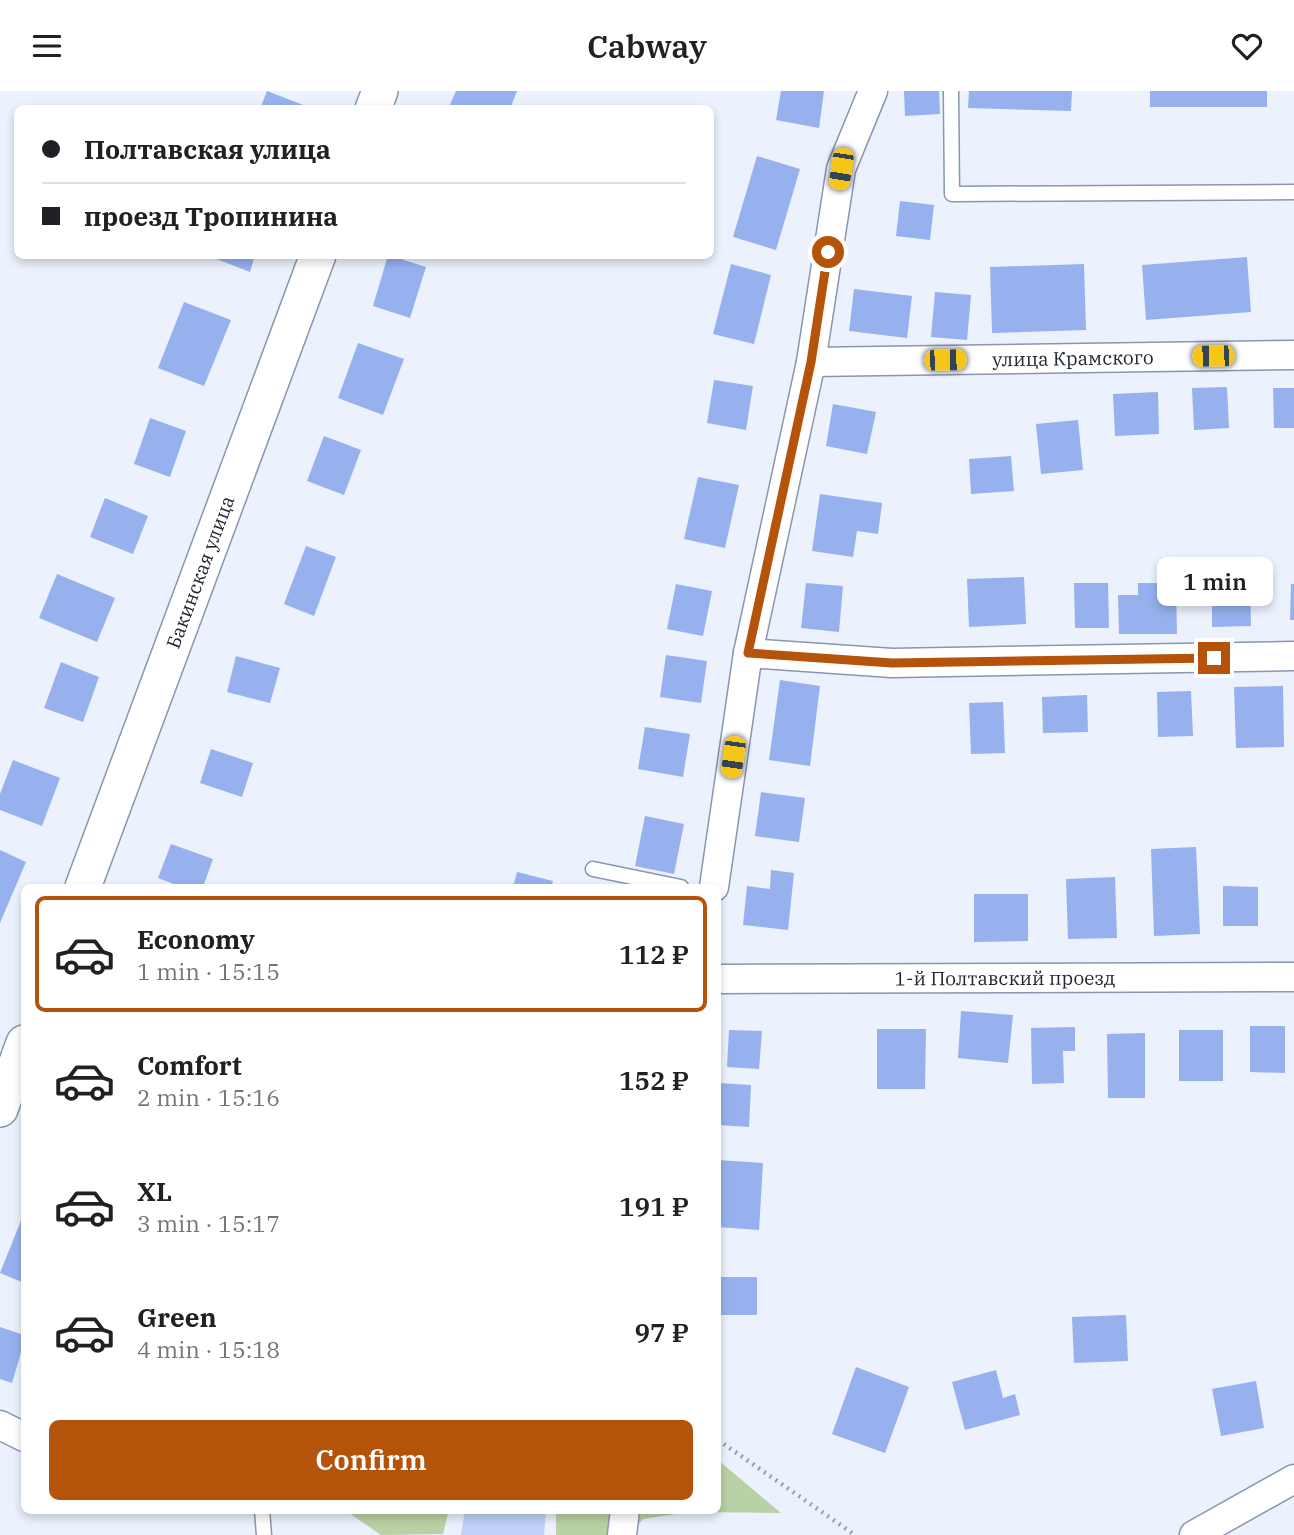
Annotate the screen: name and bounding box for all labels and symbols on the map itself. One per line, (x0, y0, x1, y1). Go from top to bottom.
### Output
car (828, 147, 855, 191)
route start (812, 236, 844, 268)
street label: улица Крамского (992, 345, 1154, 371)
car (1192, 345, 1235, 367)
car (924, 349, 967, 371)
street label: Бакинская улица (161, 492, 239, 652)
callout: 1 min (1156, 557, 1272, 605)
route end (1198, 642, 1230, 674)
car (720, 735, 747, 779)
street label: 1-й Полтавский проезд (894, 966, 1116, 990)

